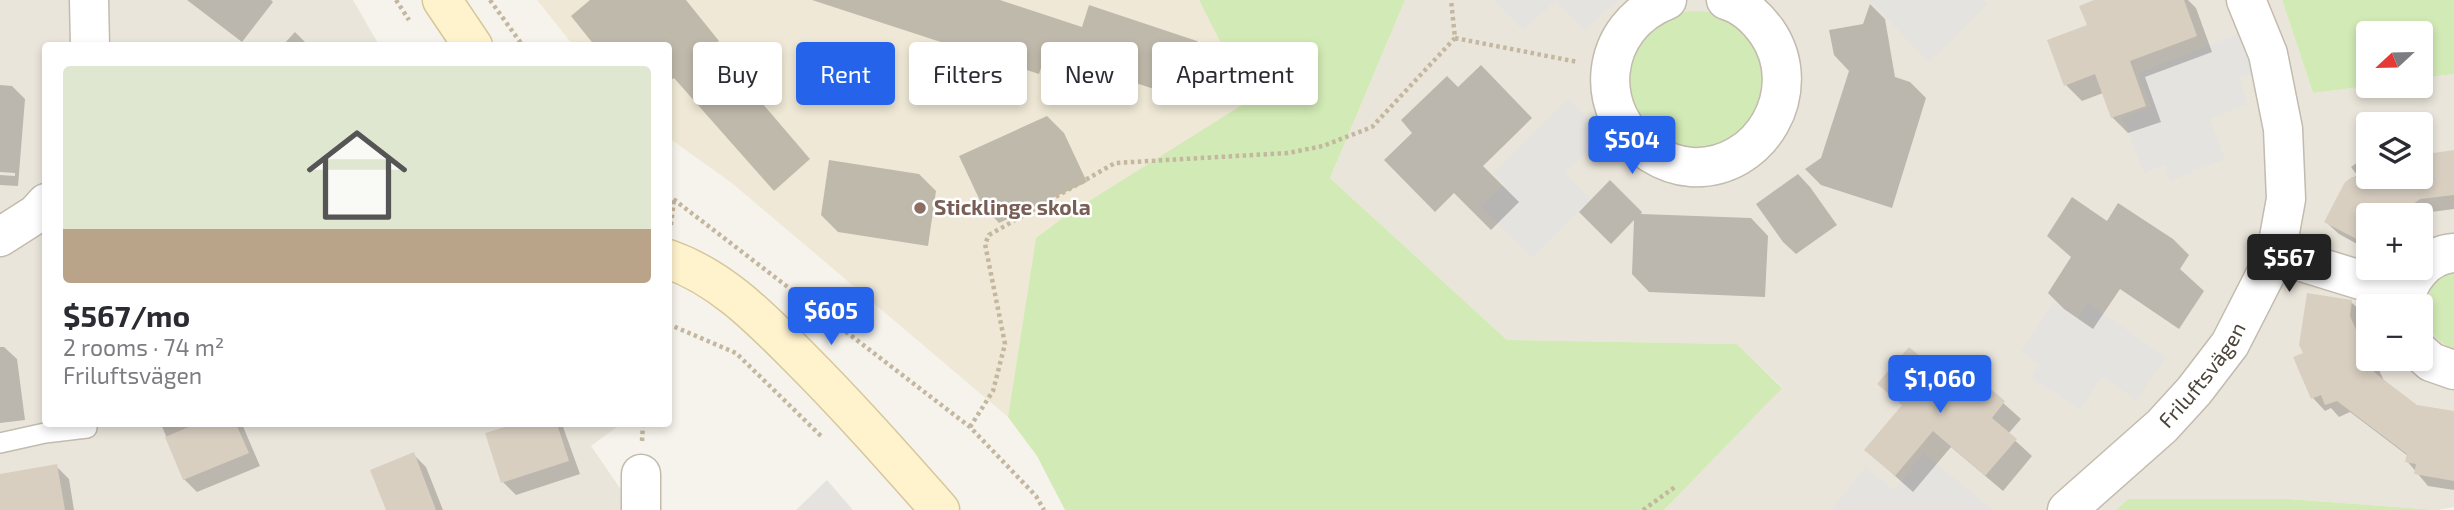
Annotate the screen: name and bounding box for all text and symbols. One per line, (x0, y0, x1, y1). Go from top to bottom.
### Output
north arrow (2356, 21, 2432, 98)
map controls (2356, 21, 2433, 371)
chip: Buy (693, 42, 782, 105)
chip: Rent (796, 42, 895, 105)
chip: Filters (909, 42, 1027, 105)
chip: New (1041, 42, 1138, 105)
chip: Apartment (1152, 42, 1318, 105)
icon: home (294, 112, 420, 238)
button: layers (2356, 112, 2433, 189)
pin: $504 (1591, 116, 1673, 176)
text: $504 (1604, 125, 1660, 153)
place label: Sticklinge skola (934, 194, 1091, 219)
marker: Sticklinge skola (912, 200, 928, 216)
button: + (2356, 203, 2433, 280)
pin: $567 (2248, 234, 2330, 294)
text: $567 (2263, 243, 2315, 271)
pin: $605 (790, 288, 872, 347)
button: − (2356, 294, 2433, 371)
text: $605 (804, 296, 858, 324)
text: $567/mo (63, 297, 190, 333)
street label: Friluftsvägen (2153, 318, 2250, 432)
text: 2 rooms · 74 m² (63, 333, 224, 361)
pin: $1,060 (1883, 356, 1997, 415)
text: Friluftsvägen (63, 361, 202, 389)
text: $1,060 (1904, 364, 1976, 392)

